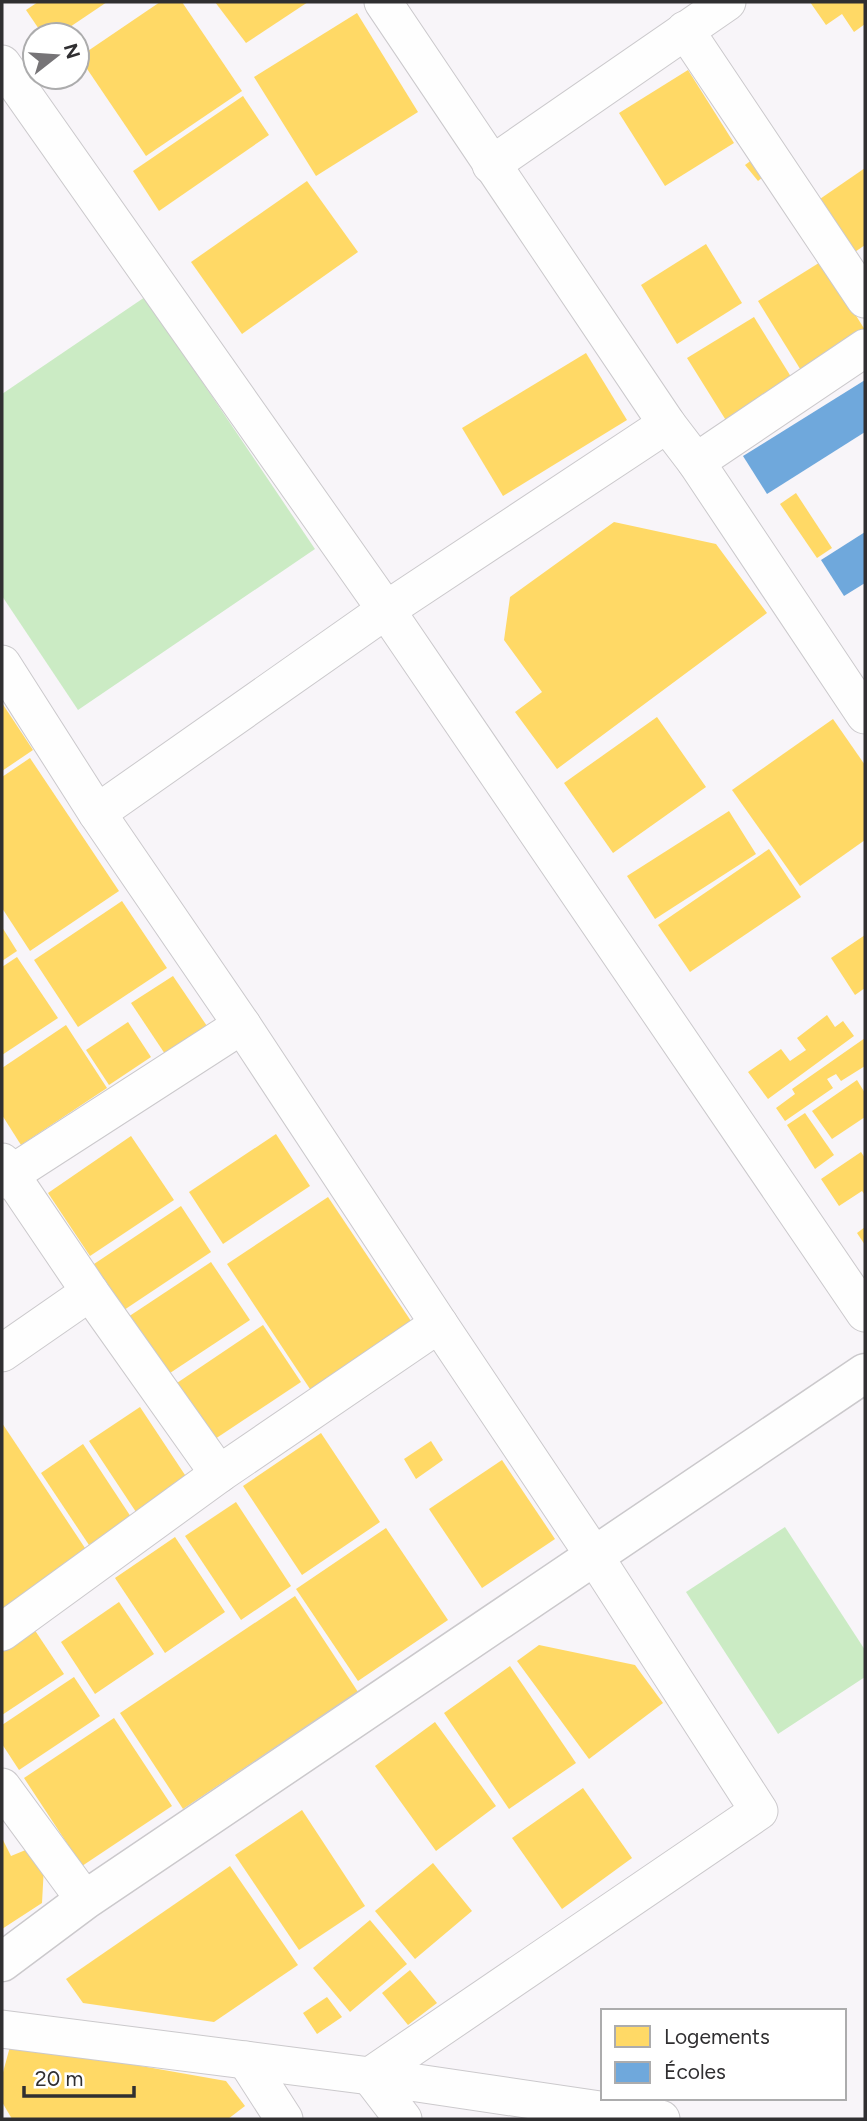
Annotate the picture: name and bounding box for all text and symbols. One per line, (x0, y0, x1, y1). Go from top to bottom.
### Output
north arrow (21, 21, 91, 91)
text: N (59, 41, 85, 62)
legend (601, 2009, 846, 2100)
text: Logements (664, 2024, 770, 2049)
scale bar (24, 2054, 135, 2098)
text: Écoles (664, 2059, 726, 2084)
text: 20 m (35, 2066, 83, 2091)

